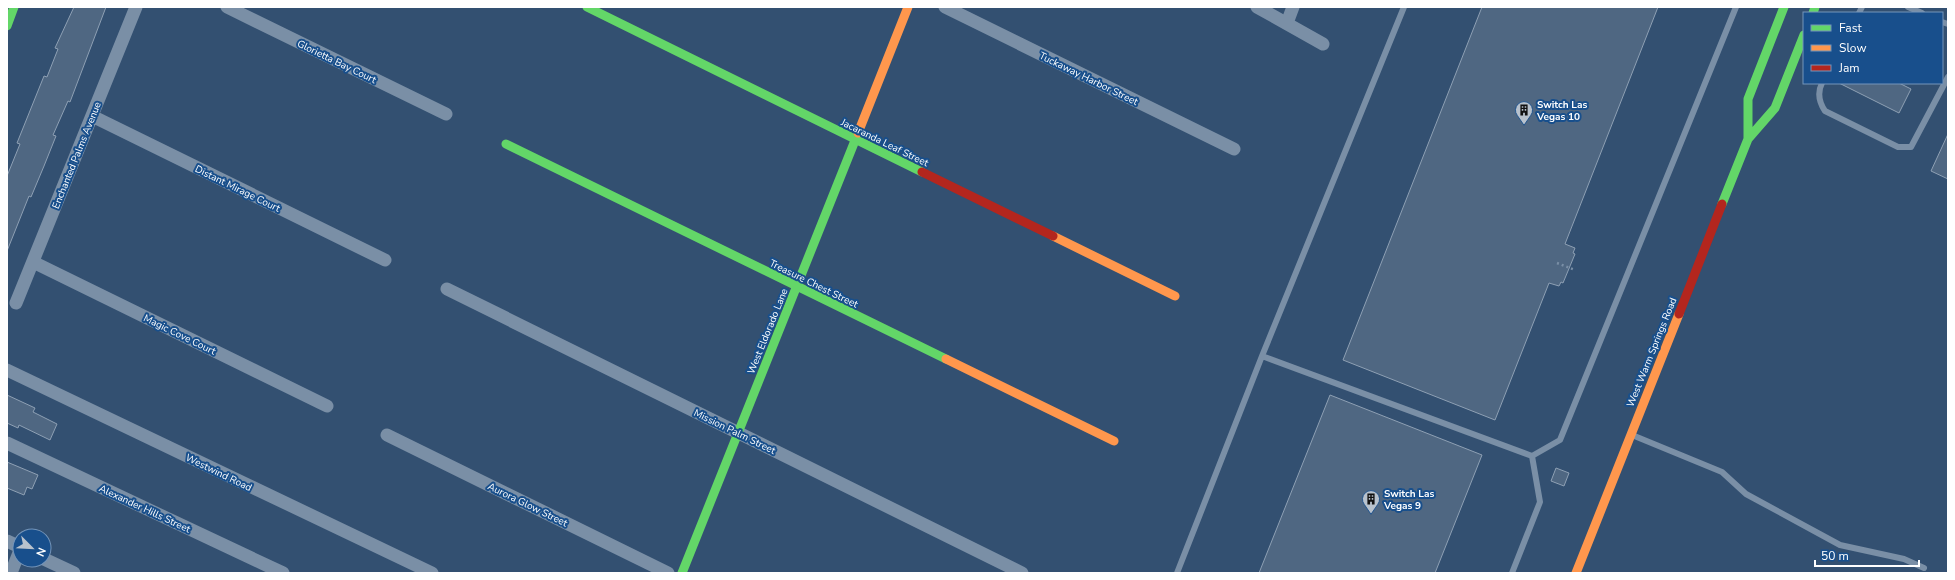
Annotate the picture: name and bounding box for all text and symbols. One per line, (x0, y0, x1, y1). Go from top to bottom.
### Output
legend (1803, 12, 1943, 84)
text: Fast (1839, 20, 1862, 36)
street label: Glorietta Bay Court (295, 37, 379, 87)
text: Slow (1839, 40, 1867, 56)
street label: Tuckaway Harbor Street (1037, 49, 1141, 109)
text: Jam (1838, 60, 1860, 76)
place label: Switch Las Vegas 10 (1536, 98, 1587, 124)
street label: Enchanted Palms Avenue (49, 100, 105, 211)
building icon: Switch Las Vegas 10 (1514, 100, 1534, 125)
street label: Jacaranda Leaf Street (838, 115, 931, 170)
street label: Distant Mirage Court (193, 162, 283, 216)
street label: Treasure Chest Street (767, 256, 861, 312)
street label: West Eldorado Lane (744, 286, 792, 376)
street label: West Warm Springs Road (1624, 295, 1680, 409)
street label: Magic Cove Court (141, 311, 219, 359)
street label: Mission Palm Street (691, 406, 778, 458)
street label: Westwind Road (183, 451, 254, 495)
street label: Aurora Glow Street (485, 479, 570, 531)
street label: Alexander Hills Street (97, 482, 193, 536)
place label: Switch Las Vegas 9 (1383, 487, 1434, 513)
building icon: Switch Las Vegas 9 (1361, 489, 1381, 514)
north arrow (12, 528, 52, 568)
scale bar (1815, 542, 1919, 568)
text: N (32, 545, 49, 559)
text: 50 m (1821, 548, 1849, 564)

